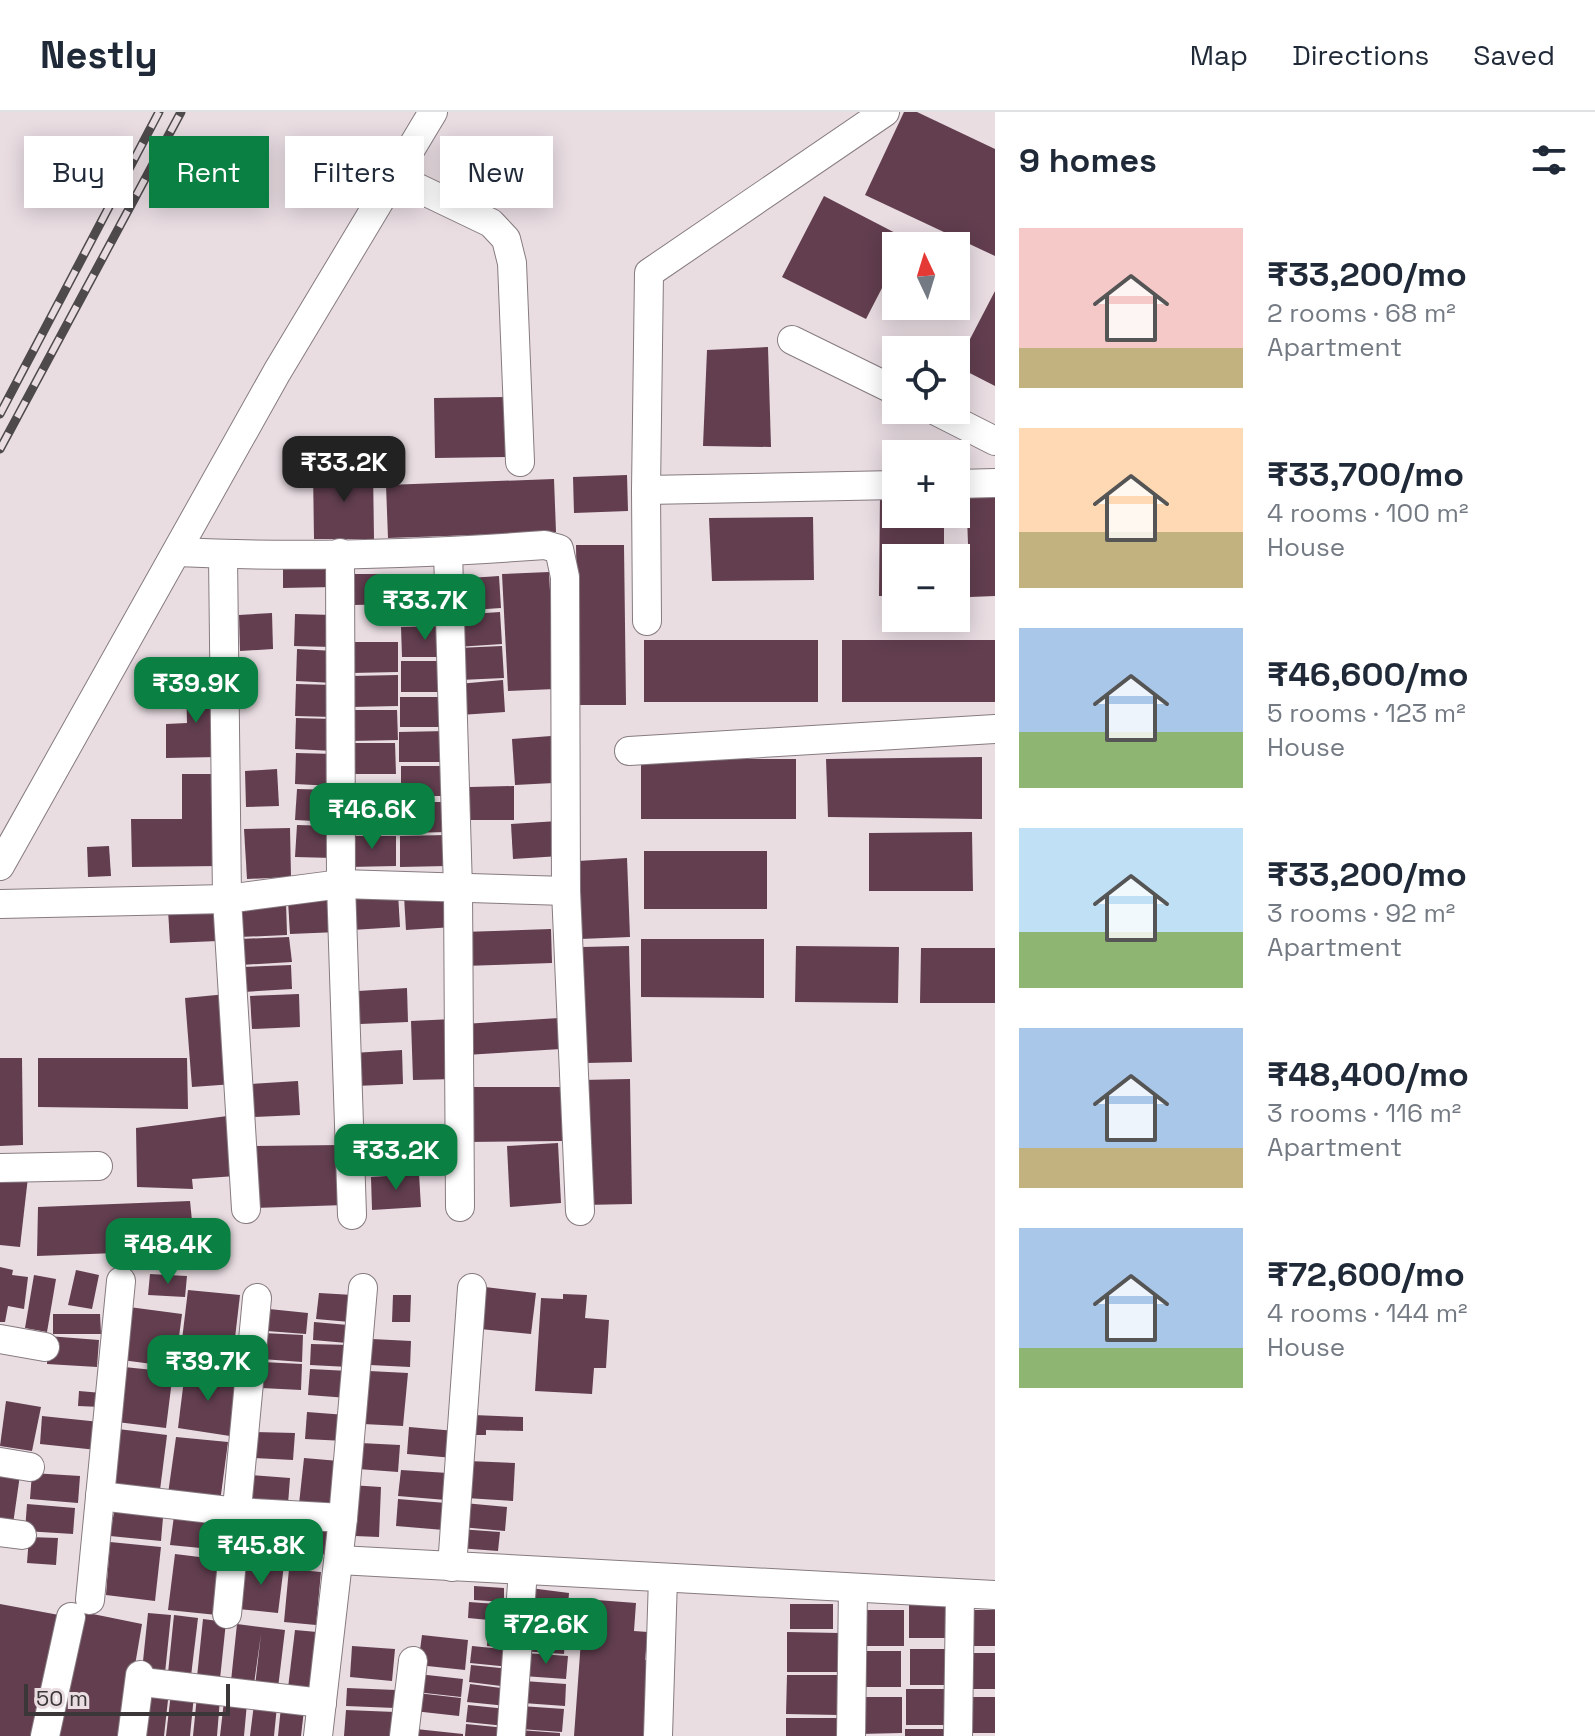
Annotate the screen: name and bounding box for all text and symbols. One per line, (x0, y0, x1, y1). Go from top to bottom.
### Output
text: Nestly (40, 31, 158, 79)
text: Map (1190, 37, 1248, 73)
text: Directions (1292, 37, 1429, 73)
text: Saved (1473, 37, 1555, 73)
chip: Buy (24, 136, 133, 208)
chip: Rent (149, 136, 269, 208)
chip: Filters (285, 136, 424, 208)
chip: New (440, 136, 553, 208)
icon: filters (1527, 138, 1571, 182)
text: 9 homes (1019, 139, 1157, 182)
north arrow (882, 232, 970, 320)
map controls (882, 232, 970, 632)
text: ₹33,200/mo (1267, 253, 1467, 296)
icon: home (1083, 260, 1179, 356)
text: 2 rooms · 68 m² (1267, 296, 1456, 330)
text: Apartment (1267, 330, 1402, 364)
button: locate (882, 336, 970, 424)
pin: ₹33.2K (279, 436, 409, 504)
button: + (882, 440, 970, 528)
text: ₹33.2K (300, 445, 388, 479)
text: ₹33,700/mo (1267, 453, 1464, 496)
icon: home (1083, 460, 1179, 556)
text: 4 rooms · 100 m² (1267, 496, 1468, 530)
text: House (1267, 530, 1345, 564)
button: − (882, 544, 970, 632)
pin: ₹33.7K (360, 574, 490, 642)
text: ₹33.7K (382, 583, 468, 617)
text: ₹46,600/mo (1267, 653, 1468, 696)
pin: ₹39.9K (131, 657, 261, 725)
icon: home (1083, 660, 1179, 756)
text: ₹39.9K (152, 666, 240, 700)
text: 5 rooms · 123 m² (1267, 696, 1466, 730)
text: House (1267, 730, 1345, 764)
pin: ₹46.6K (307, 783, 437, 851)
text: ₹46.6K (328, 792, 416, 826)
text: ₹33,200/mo (1267, 853, 1467, 896)
icon: home (1083, 860, 1179, 956)
text: 3 rooms · 92 m² (1267, 896, 1455, 930)
text: Apartment (1267, 930, 1402, 964)
text: ₹48,400/mo (1267, 1053, 1469, 1096)
icon: home (1083, 1060, 1179, 1156)
text: 3 rooms · 116 m² (1267, 1096, 1461, 1130)
pin: ₹33.2K (331, 1124, 461, 1192)
text: Apartment (1267, 1130, 1402, 1164)
text: ₹33.2K (352, 1133, 440, 1167)
pin: ₹48.4K (103, 1218, 233, 1286)
text: ₹48.4K (124, 1227, 212, 1261)
text: ₹72,600/mo (1267, 1253, 1465, 1296)
icon: home (1083, 1260, 1179, 1356)
text: 4 rooms · 144 m² (1267, 1296, 1468, 1330)
text: House (1267, 1330, 1345, 1364)
pin: ₹39.7K (143, 1335, 273, 1403)
text: ₹39.7K (165, 1344, 251, 1378)
pin: ₹45.8K (196, 1519, 326, 1587)
text: ₹45.8K (217, 1528, 305, 1562)
pin: ₹72.6K (481, 1598, 611, 1666)
text: ₹72.6K (503, 1607, 589, 1641)
scale bar (24, 1680, 230, 1716)
text: 50 m (36, 1684, 88, 1712)

